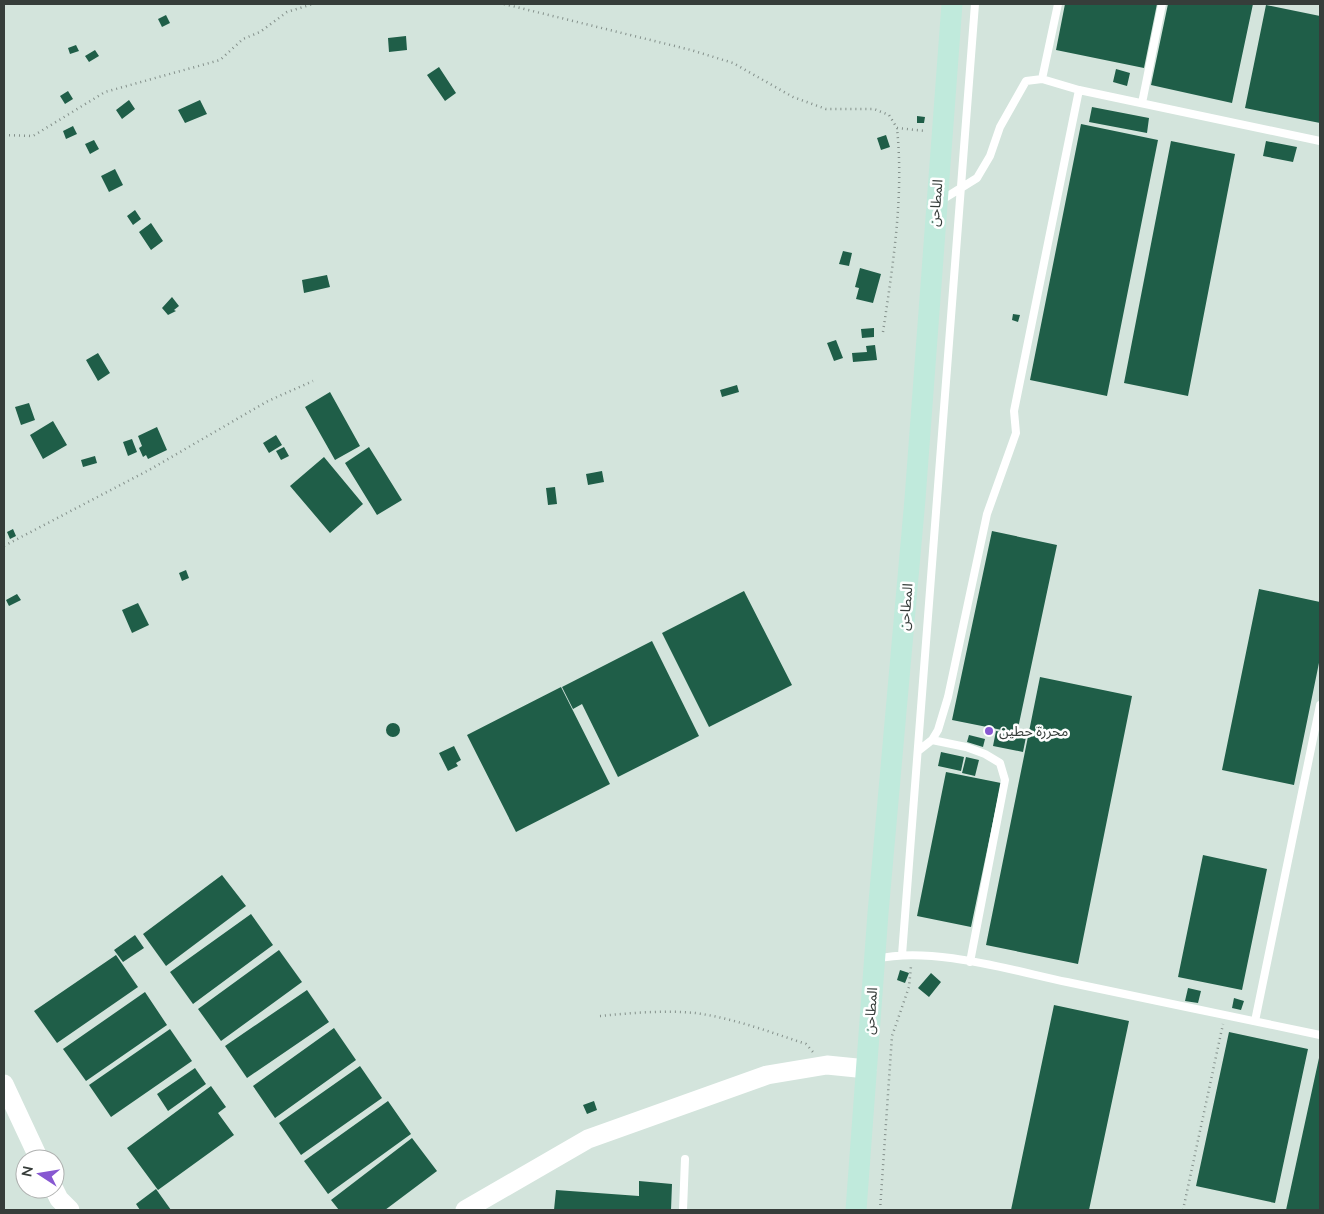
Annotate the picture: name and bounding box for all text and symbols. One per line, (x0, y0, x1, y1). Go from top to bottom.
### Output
street label: المطاحن (924, 178, 948, 228)
street label: المطاحن (894, 582, 918, 632)
place label: محررة حطين (999, 722, 1068, 741)
marker: محررة حطين (983, 725, 995, 737)
street label: المطاحن (860, 987, 882, 1035)
north arrow (15, 1149, 65, 1199)
text: N (17, 1164, 38, 1179)

